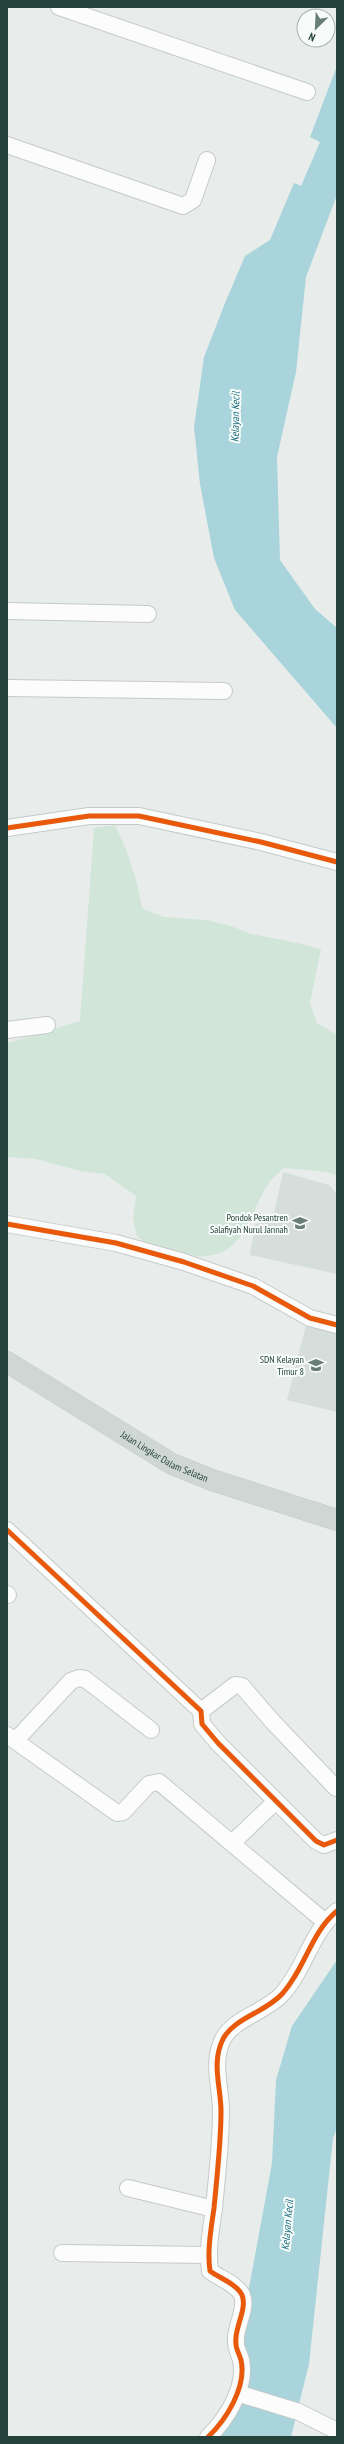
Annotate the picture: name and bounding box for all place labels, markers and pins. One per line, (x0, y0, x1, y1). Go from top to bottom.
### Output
place label: Pondok Pesantren Salafiyah Nurul Jannah (210, 1211, 288, 1236)
school or university icon: Pondok Pesantren Salafiyah Nurul Jannah (291, 1214, 309, 1232)
place label: SDN Kelayan Timur 8 (260, 1353, 304, 1378)
school or university icon: SDN Kelayan Timur 8 (307, 1356, 325, 1374)

